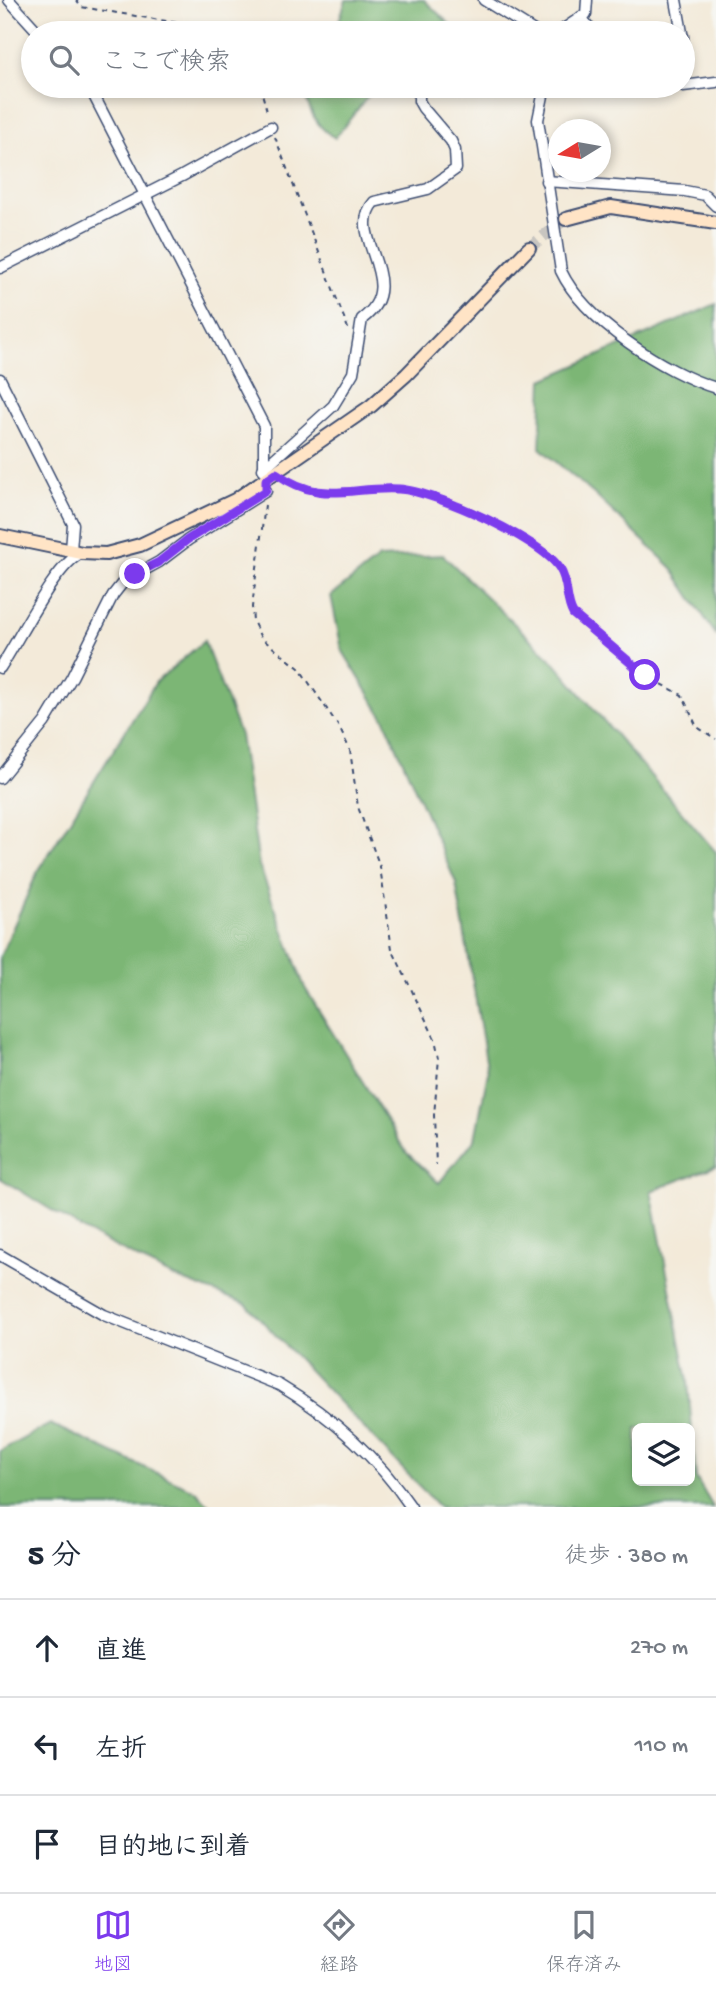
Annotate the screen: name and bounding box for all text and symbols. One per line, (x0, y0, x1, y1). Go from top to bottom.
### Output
search box (21, 21, 695, 98)
icon: search (45, 41, 83, 79)
text: ここで検索 (101, 49, 231, 80)
north arrow (548, 119, 611, 182)
route end (119, 558, 150, 589)
route start (629, 659, 660, 690)
map controls (632, 1423, 695, 1486)
button: layers (632, 1423, 695, 1486)
text: 5 分 (28, 1541, 81, 1576)
text: 徒歩 · 380 m (565, 1544, 688, 1571)
icon: ahead (28, 1629, 66, 1667)
text: 270 m (630, 1635, 688, 1662)
text: 直進 (95, 1638, 147, 1669)
icon: left (28, 1727, 66, 1765)
text: 110 m (635, 1733, 688, 1760)
text: 左折 (95, 1736, 147, 1767)
icon: arrive (28, 1825, 66, 1863)
text: 目的地に到着 (95, 1834, 251, 1865)
tab: 地図 (94, 1906, 132, 1978)
tab: 経路 (320, 1906, 358, 1978)
tab: 保存済み (546, 1906, 622, 1978)

